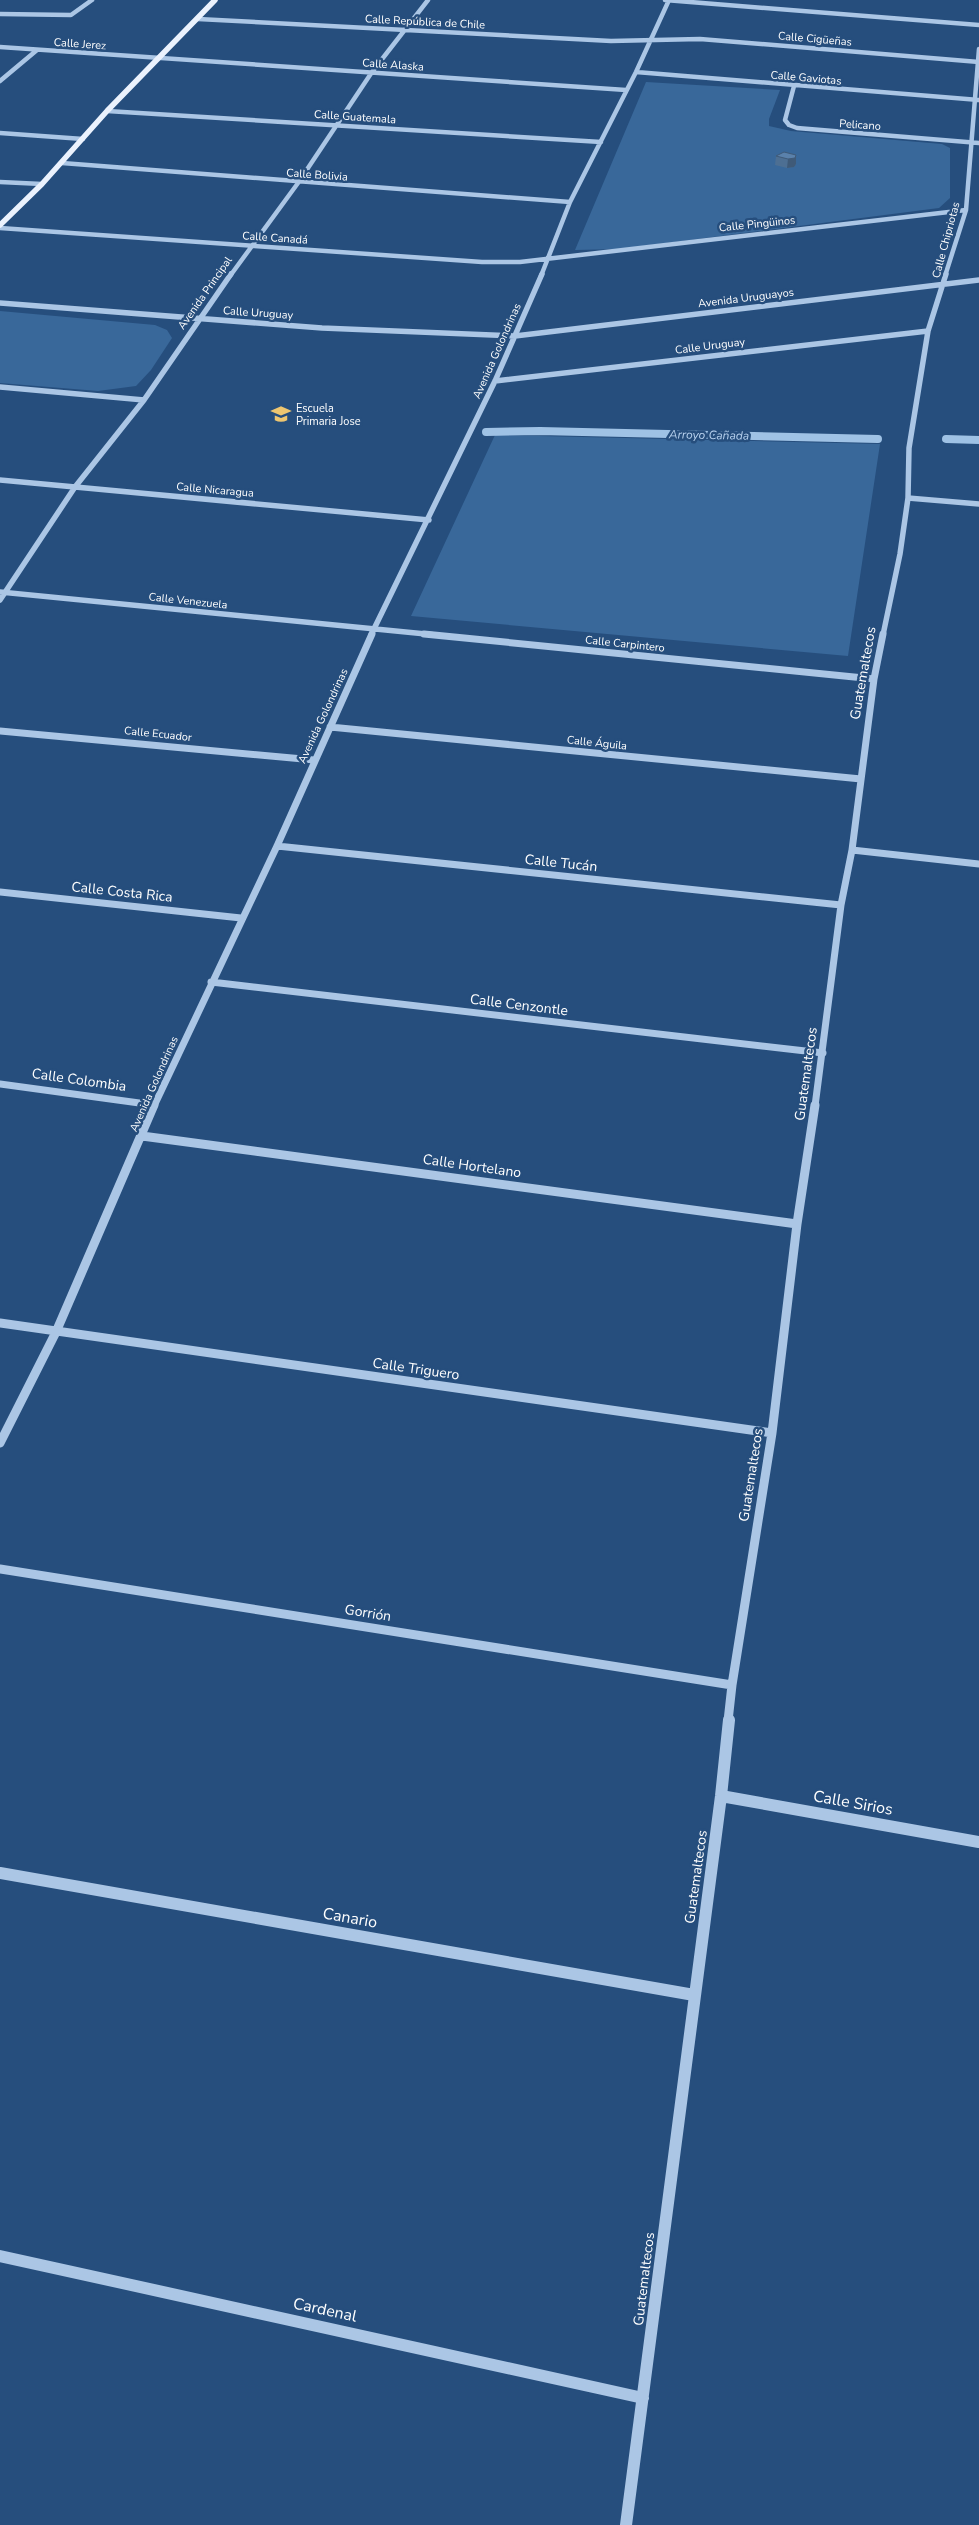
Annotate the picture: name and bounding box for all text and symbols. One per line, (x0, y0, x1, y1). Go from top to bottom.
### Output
street label: Calle República de Chile (365, 11, 486, 33)
street label: Calle Cigüeñas (777, 28, 853, 50)
street label: Calle Jerez (53, 35, 107, 53)
street label: Calle Alaska (362, 55, 425, 75)
street label: Calle Gaviotas (770, 67, 842, 89)
street label: Calle Guatemala (313, 107, 397, 127)
street label: Pelicano (839, 116, 881, 134)
street label: Calle Bolivia (286, 165, 348, 185)
street label: Calle Chipriotas (929, 200, 963, 280)
street label: Calle Pingüinos (718, 213, 796, 235)
street label: Calle Canadá (242, 228, 308, 248)
street label: Avenida Principal (174, 253, 236, 332)
street label: Avenida Uruguayos (697, 285, 795, 311)
street label: Avenida Golondrinas (469, 301, 525, 401)
street label: Calle Uruguay (222, 303, 294, 323)
street label: Calle Uruguay (674, 334, 746, 358)
place label: Escuela Primaria Jose (296, 401, 361, 429)
school or university icon: Escuela Primaria Jose (270, 403, 292, 425)
water label: Arroyo Cañada (668, 426, 749, 444)
street label: Calle Nicaragua (176, 479, 255, 501)
street label: Calle Venezuela (148, 589, 228, 613)
street label: Guatemaltecos (845, 625, 881, 721)
street label: Calle Carpintero (584, 632, 666, 656)
street label: Avenida Golondrinas (294, 666, 352, 766)
street label: Calle Ecuador (123, 723, 193, 745)
street label: Calle Águila (566, 731, 628, 754)
street label: Calle Tucán (524, 850, 598, 876)
street label: Calle Costa Rica (70, 877, 174, 907)
street label: Calle Cenzontle (469, 990, 569, 1020)
street label: Guatemaltecos (790, 1026, 822, 1122)
street label: Avenida Golondrinas (126, 1034, 182, 1134)
street label: Calle Colombia (31, 1064, 127, 1096)
street label: Calle Hortelano (422, 1150, 523, 1182)
street label: Calle Triguero (371, 1353, 461, 1385)
street label: Guatemaltecos (734, 1427, 768, 1523)
street label: Gorrión (343, 1600, 393, 1626)
street label: Calle Sirios (811, 1785, 895, 1821)
street label: Guatemaltecos (680, 1829, 712, 1925)
street label: Canario (321, 1902, 379, 1934)
street label: Guatemaltecos (629, 2231, 659, 2327)
street label: Cardenal (291, 2293, 359, 2328)

